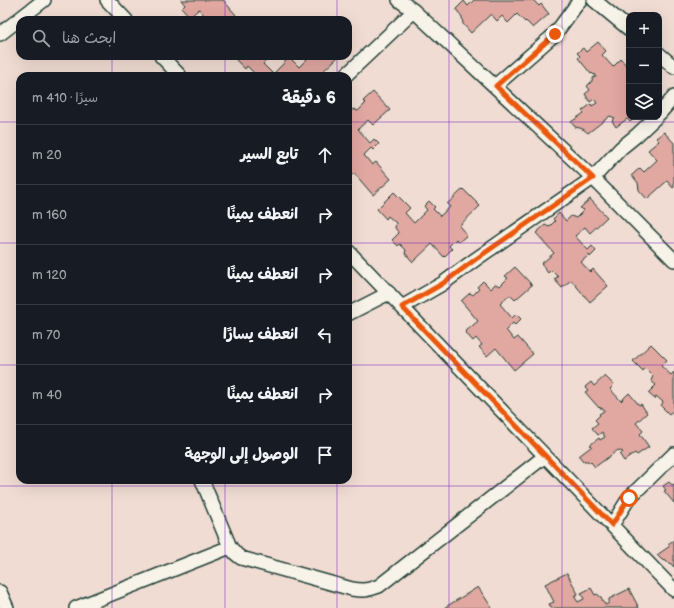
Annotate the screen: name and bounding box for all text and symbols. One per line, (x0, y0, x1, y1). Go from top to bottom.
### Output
map controls (626, 12, 662, 120)
button: + (626, 12, 662, 48)
search box (16, 16, 352, 60)
route end (546, 25, 564, 43)
icon: search (30, 27, 52, 49)
text: ابحث هنا (62, 29, 116, 48)
button: − (626, 48, 662, 84)
button: layers (626, 84, 662, 120)
text: 6 دقيقة (282, 88, 336, 108)
text: سيرًا · 410 m (32, 90, 98, 106)
icon: ahead (314, 144, 336, 166)
text: تابع السير (240, 145, 298, 164)
text: 20 m (32, 147, 62, 163)
icon: right (314, 204, 336, 226)
text: انعطف يمينًا (227, 205, 298, 224)
text: 160 m (32, 207, 67, 223)
icon: right (314, 264, 336, 286)
text: انعطف يمينًا (227, 265, 298, 284)
text: 120 m (32, 267, 67, 283)
icon: left (314, 324, 336, 346)
text: انعطف يسارًا (223, 325, 298, 344)
text: 70 m (32, 327, 60, 343)
icon: right (314, 384, 336, 406)
text: انعطف يمينًا (227, 385, 298, 404)
text: 40 m (32, 387, 62, 403)
icon: arrive (314, 444, 336, 466)
text: الوصول إلى الوجهة (184, 445, 298, 464)
route start (620, 489, 638, 507)

